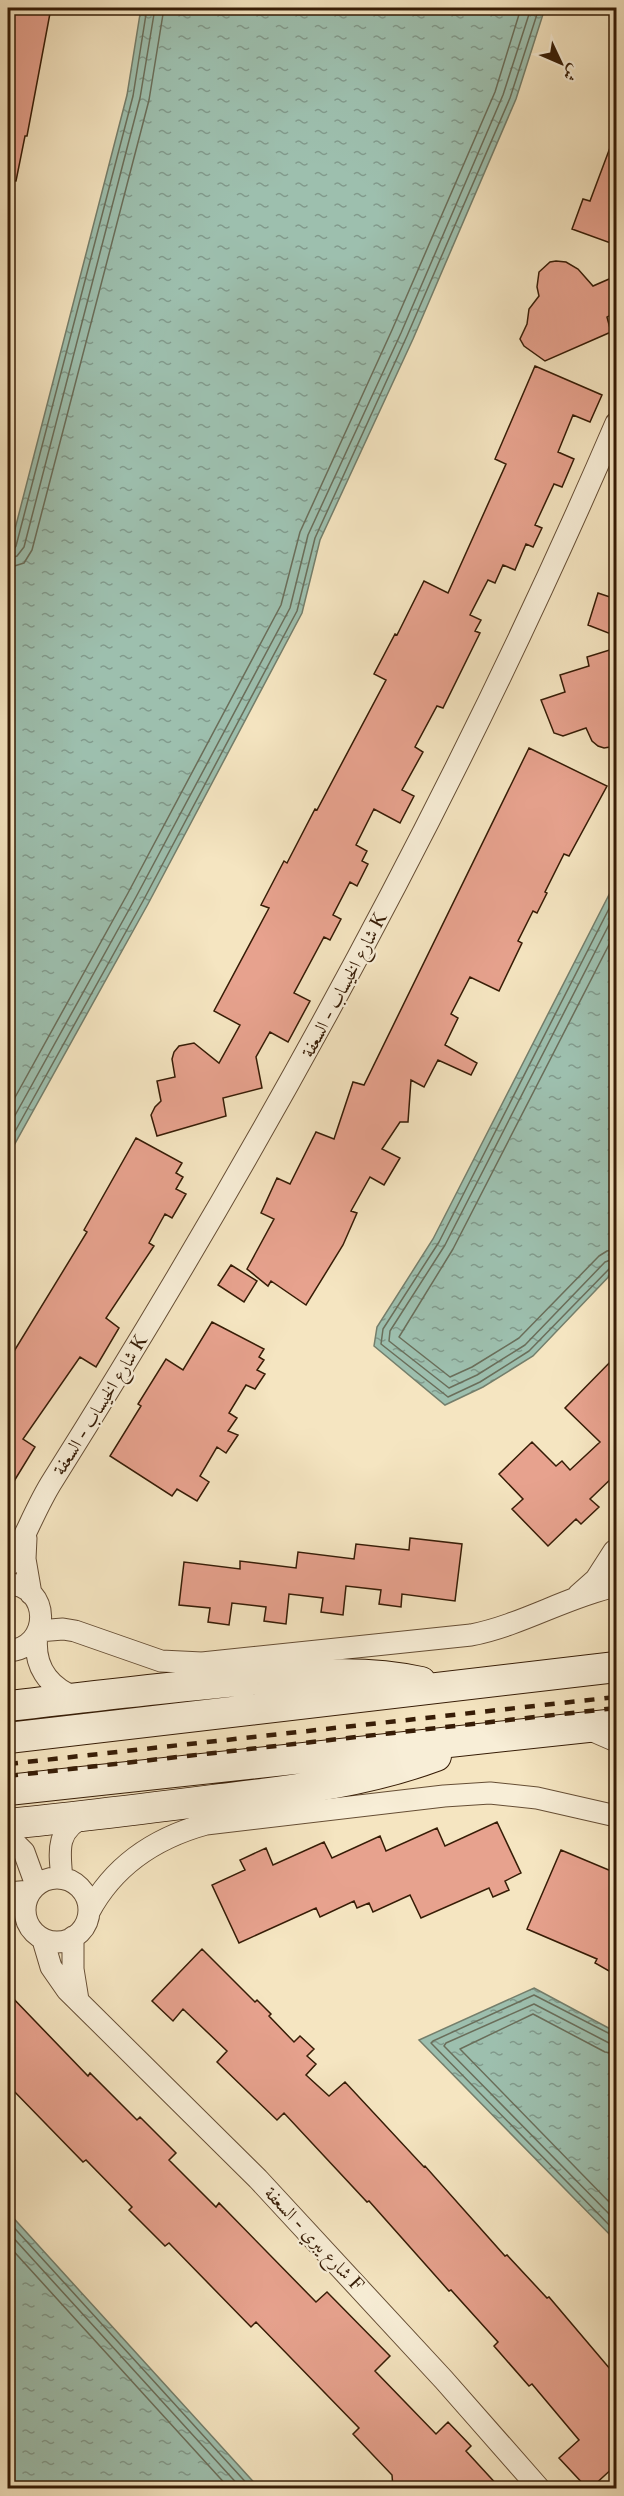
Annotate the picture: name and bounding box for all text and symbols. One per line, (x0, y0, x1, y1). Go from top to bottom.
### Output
north arrow (531, 33, 591, 93)
text: ش (559, 61, 584, 86)
street label: شارع الخيساب - السعفة K (297, 908, 395, 1063)
street label: شارع الخيساب - السعفة K (48, 1330, 156, 1481)
street label: شارع يبري - السعفة F (257, 2182, 368, 2299)

